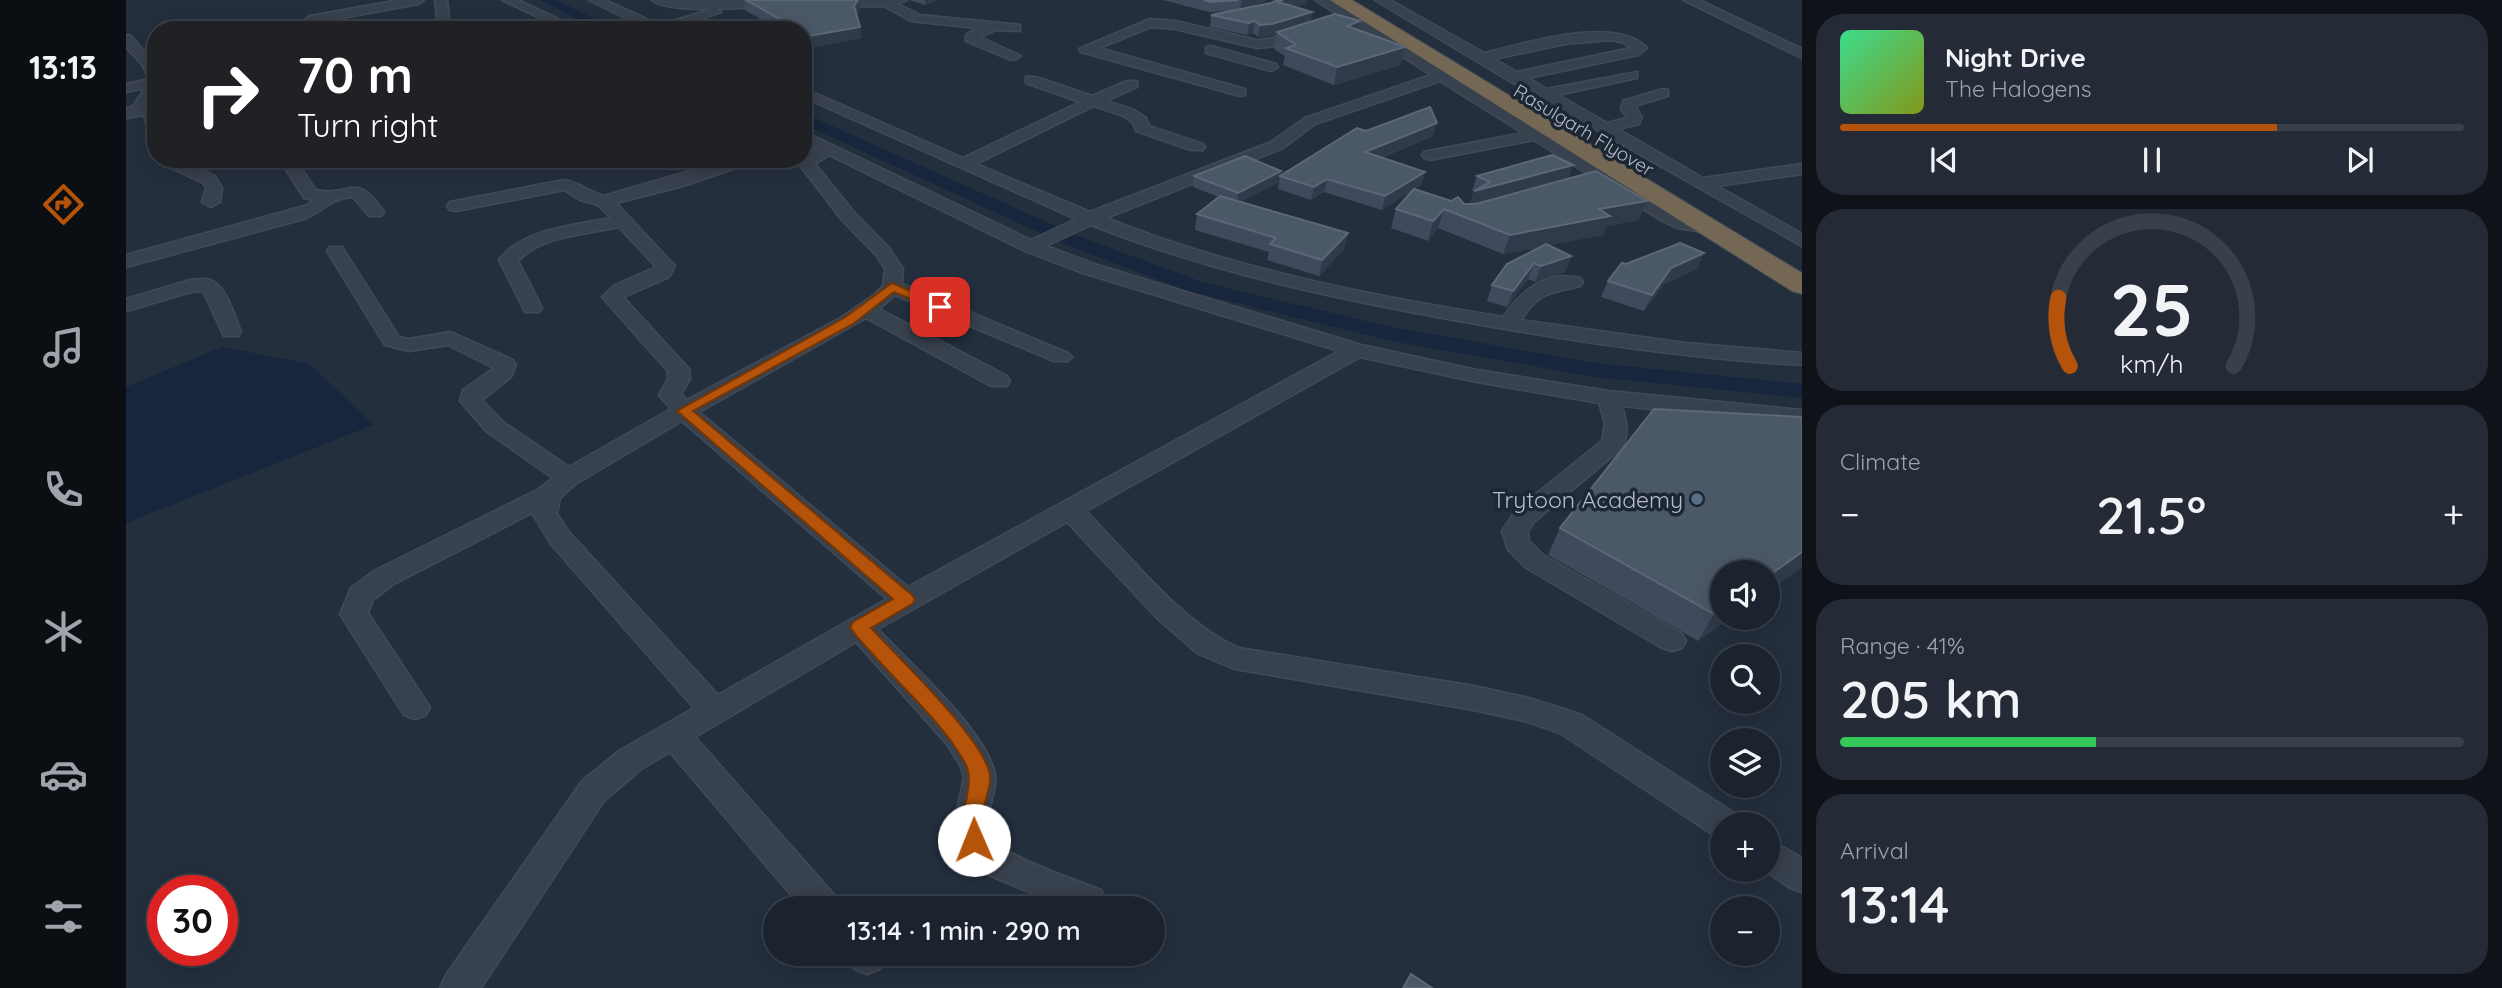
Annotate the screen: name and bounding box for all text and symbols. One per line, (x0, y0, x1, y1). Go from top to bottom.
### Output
text: Night Drive (1945, 41, 2086, 74)
text: 70 m (297, 44, 413, 105)
text: 13:13 (29, 47, 97, 87)
icon: right (182, 49, 273, 140)
text: The Halogens (1945, 74, 2092, 103)
street label: Rasulgarh Flyover (1509, 79, 1659, 182)
text: Turn right (297, 105, 438, 145)
icon: previous (1925, 141, 1963, 179)
icon: pause (2133, 141, 2171, 179)
icon: next (2341, 141, 2379, 179)
icon: directions (39, 180, 88, 229)
text: 25 (2110, 263, 2194, 354)
pin (910, 277, 970, 337)
icon: arrive (921, 288, 959, 326)
icon: music (39, 323, 88, 372)
text: km/h (2120, 347, 2184, 378)
text: Climate (1840, 447, 1921, 476)
icon: phone (39, 465, 88, 514)
text: 21.5° (2096, 482, 2206, 547)
place label: Trytoon Academy (1492, 485, 1683, 514)
text: − (1840, 490, 1860, 538)
text: + (2443, 490, 2464, 538)
marker: Trytoon Academy (1689, 491, 1705, 507)
map controls (1710, 560, 1780, 966)
button: sound (1710, 560, 1780, 630)
icon: climate (39, 607, 88, 656)
text: Range · 41% (1840, 631, 1965, 660)
button: search (1710, 644, 1780, 714)
text: 205 km (1840, 666, 2022, 731)
button: layers (1710, 728, 1780, 798)
icon: car (39, 750, 88, 799)
position arrow (937, 803, 1011, 877)
button: + (1710, 812, 1780, 882)
text: Arrival (1840, 836, 1909, 865)
text: 13:14 (1840, 871, 1950, 936)
speed limit sign: 30 (147, 875, 238, 966)
icon: filters (39, 892, 88, 941)
button: − (1710, 896, 1780, 966)
text: 13:14 · 1 min · 290 m (847, 914, 1081, 947)

